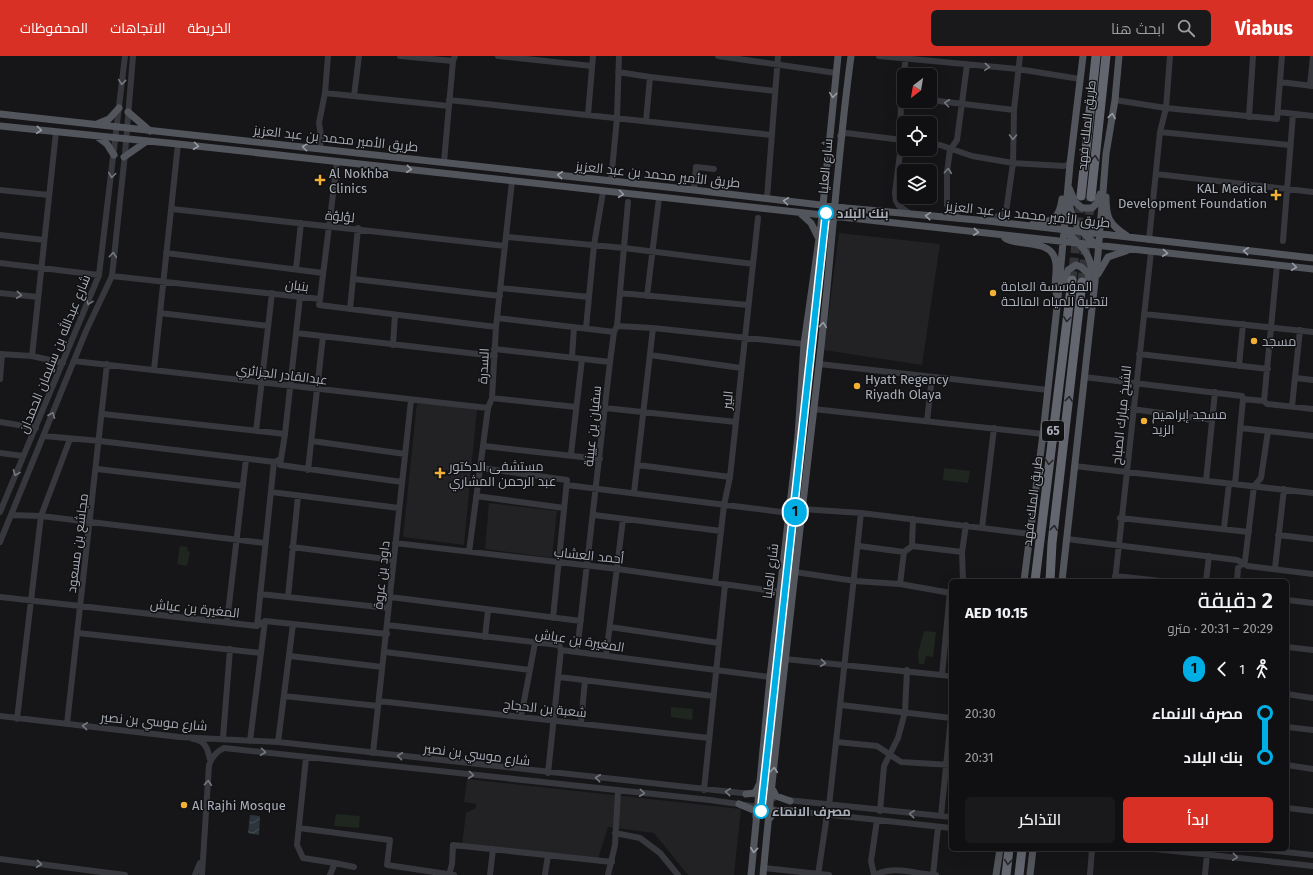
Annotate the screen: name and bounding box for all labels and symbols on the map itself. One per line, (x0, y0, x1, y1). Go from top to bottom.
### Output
one-way arrow (984, 62, 990, 71)
north arrow (897, 68, 937, 108)
one-way arrow (118, 79, 127, 85)
street label: طريق الملك فهد (1074, 79, 1099, 171)
one-way arrow (829, 92, 838, 98)
one-way arrow (944, 98, 950, 107)
one-way arrow (1107, 113, 1116, 119)
street label: طريق الأمير محمد بن عبد العزيز (252, 122, 419, 155)
one-way arrow (36, 126, 42, 135)
one-way arrow (1009, 134, 1017, 140)
street label: شارع العليا (816, 138, 836, 194)
one-way arrow (193, 141, 199, 150)
one-way arrow (302, 143, 308, 152)
one-way arrow (1090, 155, 1099, 161)
street label: طريق الأمير محمد بن عبد العزيز (574, 158, 741, 191)
one-way arrow (406, 165, 412, 174)
place label: Al Nokhba Clinics (329, 166, 389, 196)
one-way arrow (943, 168, 952, 174)
one-way arrow (557, 171, 563, 180)
one-way arrow (108, 172, 117, 178)
marker: Al Nokhba Clinics (314, 174, 326, 186)
place label: KAL Medical Development Foundation (1118, 181, 1267, 211)
one-way arrow (618, 189, 624, 198)
marker: KAL Medical Development Foundation (1270, 189, 1282, 201)
one-way arrow (783, 197, 789, 206)
street label: طريق الأمير محمد بن عبد العزيز (944, 198, 1111, 231)
marker: بنك البلاد (818, 205, 834, 221)
place label: بنك البلاد (837, 206, 889, 221)
street label: لؤلؤة (324, 208, 355, 225)
one-way arrow (925, 212, 931, 221)
one-way arrow (973, 227, 979, 236)
one-way arrow (1243, 246, 1249, 255)
one-way arrow (1162, 248, 1168, 257)
one-way arrow (109, 252, 118, 258)
one-way arrow (1291, 262, 1297, 271)
street label: شارع عبدالله بن سليمان الحمدان (15, 272, 94, 436)
street label: بنبان (284, 277, 310, 294)
place label: المؤسسة العامة لتحلية المياه المالحة (1001, 279, 1108, 309)
marker: المؤسسة العامة لتحلية المياه المالحة (988, 288, 998, 298)
one-way arrow (16, 290, 22, 299)
one-way arrow (85, 299, 93, 306)
one-way arrow (1063, 316, 1072, 322)
one-way arrow (818, 322, 827, 328)
place label: مسجد (1262, 334, 1296, 349)
marker: مسجد (1249, 336, 1259, 346)
street label: السدرة (475, 348, 492, 385)
street label: عبدالقادر الجزائري (235, 361, 329, 391)
street label: الشيخ مبارك الصباح (1109, 364, 1135, 466)
place label: Hyatt Regency Riyadh Olaya (865, 372, 949, 402)
marker: Hyatt Regency Riyadh Olaya (852, 381, 862, 391)
street label: سفيان بن عيينة (581, 385, 604, 467)
street label: البير (719, 390, 736, 411)
one-way arrow (1064, 396, 1073, 402)
place label: مسجد إبراهيم الزيد (1152, 407, 1227, 437)
one-way arrow (48, 412, 56, 419)
marker: مسجد إبراهيم الزيد (1139, 416, 1149, 426)
road number: 65 (1042, 421, 1064, 441)
street label: طريق الملك فهد (1020, 455, 1045, 547)
place label: مستشفى الدكتور عبد الرحمن المشاري (448, 459, 556, 492)
one-way arrow (1045, 459, 1054, 465)
marker: مستشفى الدكتور عبد الرحمن المشاري (434, 467, 446, 479)
one-way arrow (13, 469, 21, 477)
street label: مجاشع بن مسعود (64, 493, 92, 594)
line badge: 1 (782, 499, 808, 525)
one-way arrow (1049, 525, 1058, 531)
street label: داود بن عروة (370, 540, 393, 610)
street label: أحمد العشاب (553, 543, 625, 567)
street label: شارع العليا (760, 543, 782, 600)
street label: المغيرة بن عياش (149, 596, 240, 621)
street label: المغيرة بن عياش (534, 626, 626, 655)
one-way arrow (820, 659, 826, 668)
street label: شعبة بن الحجاج (502, 697, 587, 721)
street label: شارع موسي بن نصير (99, 709, 208, 737)
one-way arrow (82, 722, 88, 731)
street label: شارع موسي بن نصير (421, 740, 531, 771)
one-way arrow (260, 747, 266, 756)
one-way arrow (397, 751, 403, 760)
one-way arrow (769, 767, 778, 773)
one-way arrow (468, 770, 474, 779)
one-way arrow (595, 774, 601, 783)
one-way arrow (203, 780, 212, 786)
one-way arrow (639, 788, 645, 797)
one-way arrow (725, 788, 731, 797)
place label: Al Rajhi Mosque (192, 798, 286, 813)
marker: Al Rajhi Mosque (179, 800, 189, 810)
marker: مصرف الانماء (753, 803, 769, 819)
place label: مصرف الانماء (772, 804, 851, 819)
one-way arrow (909, 809, 915, 818)
one-way arrow (750, 847, 759, 853)
one-way arrow (1232, 853, 1238, 862)
one-way arrow (36, 859, 42, 868)
one-way arrow (1003, 859, 1012, 865)

